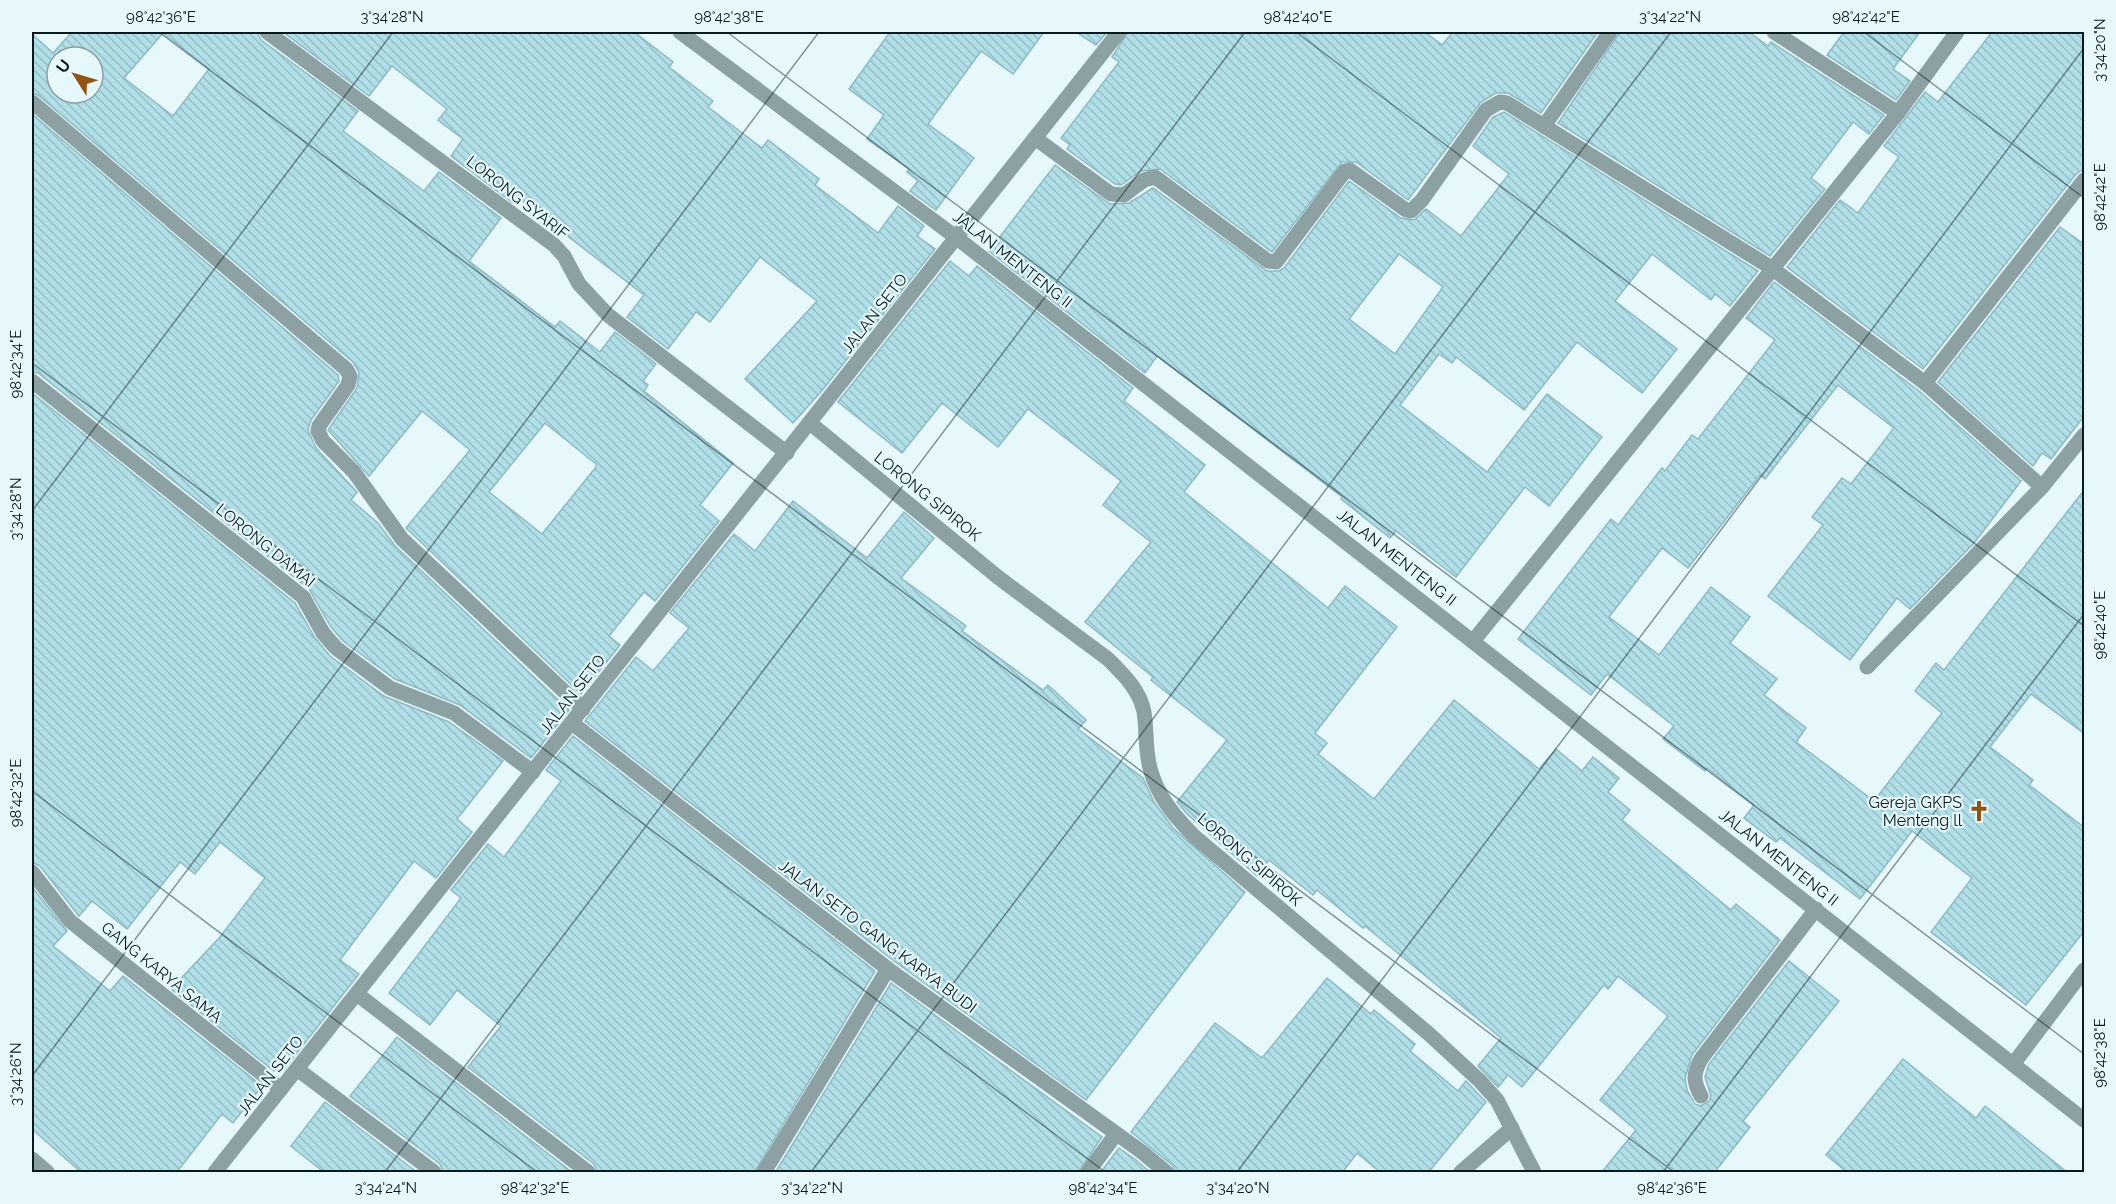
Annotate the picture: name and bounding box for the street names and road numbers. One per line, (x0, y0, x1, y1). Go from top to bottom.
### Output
street label: LORONG SYARIF (463, 152, 573, 243)
street label: JALAN MENTENG II (949, 207, 1076, 312)
street label: JALAN SETO (837, 270, 911, 357)
street label: LORONG SIPIROK (871, 448, 985, 546)
street label: LORONG DAMAI (212, 500, 319, 591)
street label: JALAN MENTENG II (1333, 505, 1460, 610)
street label: JALAN SETO (535, 651, 609, 738)
street label: JALAN MENTENG II (1715, 805, 1842, 910)
street label: LORONG SIPIROK (1194, 809, 1306, 910)
street label: JALAN SETO GANG KARYA BUDI (775, 856, 980, 1017)
street label: GANG KARYA SAMA (97, 918, 226, 1027)
street label: JALAN SETO (233, 1032, 307, 1119)

